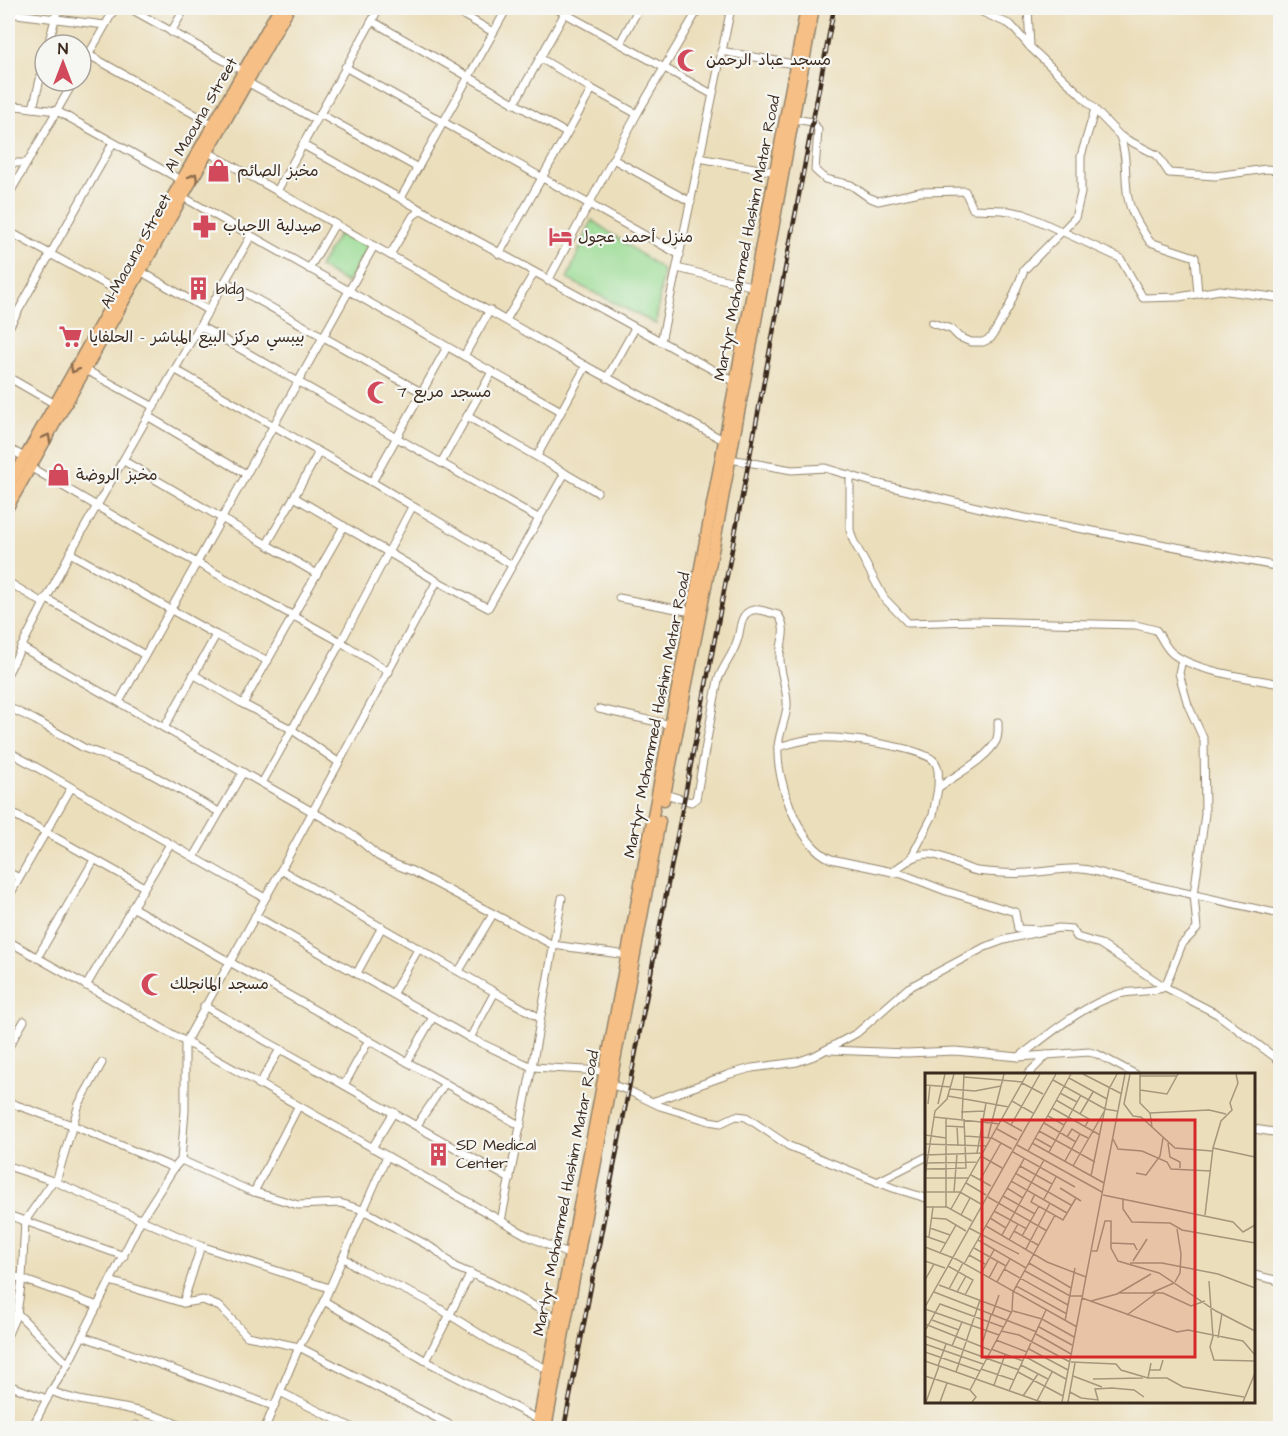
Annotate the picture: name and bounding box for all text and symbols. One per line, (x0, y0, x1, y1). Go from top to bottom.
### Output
north arrow (33, 33, 93, 93)
text: N (58, 38, 68, 60)
mosque icon: مسجد عباد الرحمن (675, 47, 701, 73)
place label: مسجد عباد الرحمن (706, 49, 831, 71)
street label: Al Maouna Street (159, 53, 243, 177)
street label: Martyr Mohammed Hashim Matar Road (709, 93, 786, 383)
shop icon: مخبز الصائم (206, 158, 232, 184)
place label: مخبز الصائم (237, 160, 319, 183)
one-way arrow (187, 173, 198, 183)
street label: Al-Maouna Street (95, 189, 177, 312)
pharmacy icon: صيدلية الاحباب (192, 213, 218, 239)
place label: صيدلية الاحباب (223, 215, 322, 237)
hotel icon: منزل أحمد عجول (547, 224, 573, 250)
place label: منزل أحمد عجول (578, 226, 693, 248)
building icon: bldg (185, 276, 211, 302)
place label: bldg (216, 278, 244, 301)
supermarket icon: بيبسي مركز البيع المباشر - الحلفايا (58, 324, 84, 350)
place label: بيبسي مركز البيع المباشر - الحلفايا (89, 326, 305, 351)
one-way arrow (70, 363, 81, 373)
mosque icon: مسجد مربع 7 (366, 379, 392, 405)
place label: مسجد مربع 7 (397, 381, 491, 403)
one-way arrow (39, 434, 51, 444)
shop icon: مخبز الروضة (45, 462, 71, 488)
place label: مخبز الروضة (76, 464, 158, 486)
street label: Martyr Mohammed Hashim Matar Road (619, 570, 696, 860)
mosque icon: مسجد المانجلك (139, 971, 165, 997)
place label: مسجد المانجلك (170, 973, 269, 995)
street label: Martyr Mohammed Hashim Matar Road (528, 1048, 605, 1338)
inset map (925, 1073, 1255, 1403)
place label: SD Medical Center (456, 1134, 536, 1174)
building icon: SD Medical Center (425, 1141, 451, 1167)

